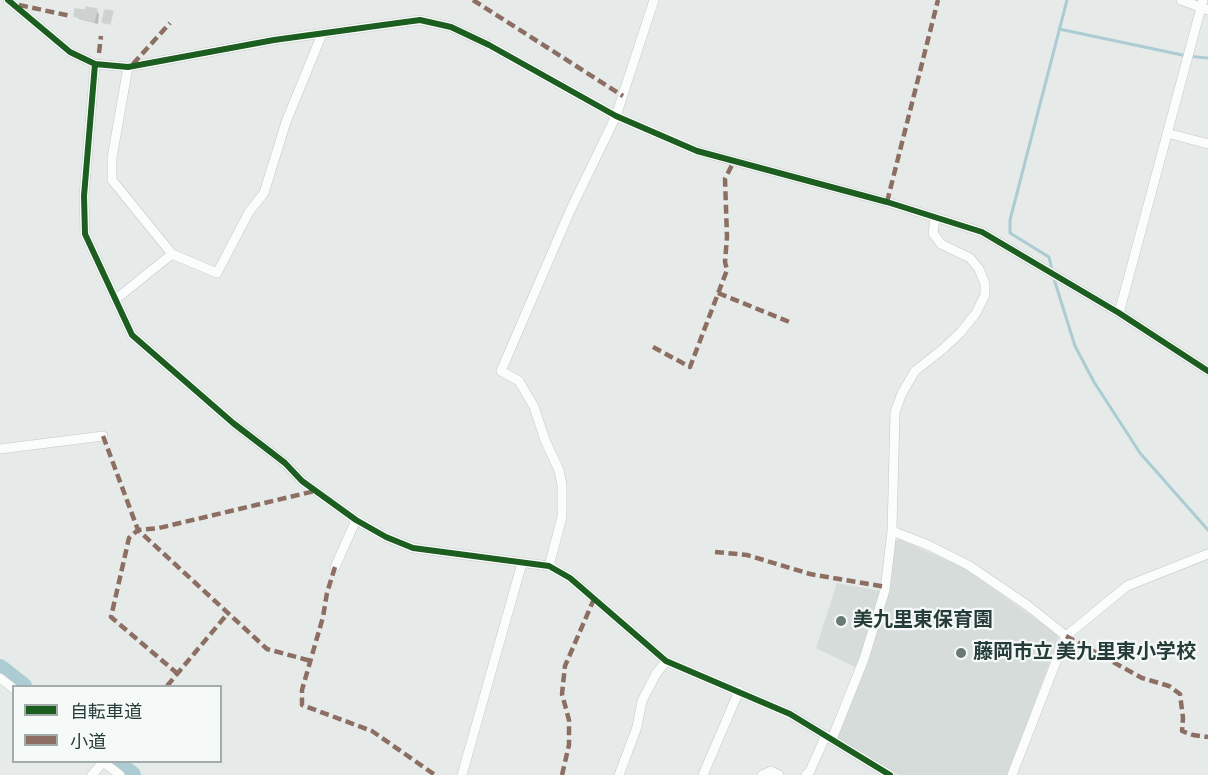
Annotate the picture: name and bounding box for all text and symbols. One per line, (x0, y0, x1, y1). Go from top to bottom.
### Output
place label: 美九里東保育園 (853, 609, 993, 633)
marker: 美九里東保育園 (834, 614, 848, 628)
place label: 藤岡市立 美九里東小学校 (973, 641, 1196, 665)
marker: 藤岡市立 美九里東小学校 (954, 646, 968, 660)
legend (12, 685, 222, 763)
text: 自転車道 (70, 702, 142, 723)
text: 小道 (70, 732, 106, 753)

